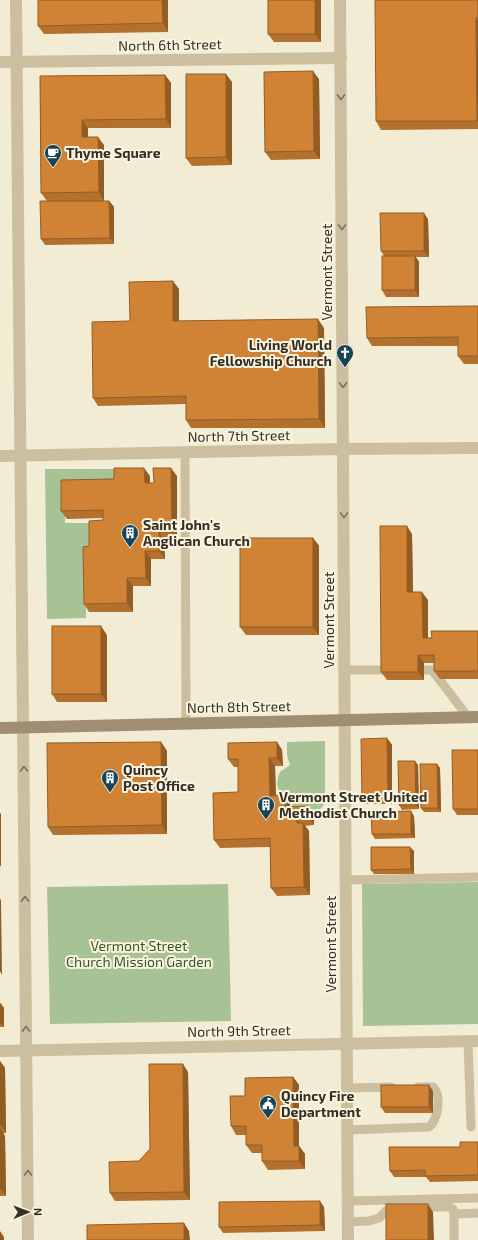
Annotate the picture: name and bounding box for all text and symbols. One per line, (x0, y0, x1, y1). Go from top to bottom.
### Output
street label: North 6th Street (118, 35, 222, 54)
one-way arrow (337, 94, 345, 100)
cafe icon: Thyme Square (43, 143, 63, 168)
place label: Thyme Square (66, 144, 161, 161)
street label: Vermont Street (318, 224, 335, 320)
one-way arrow (338, 224, 346, 230)
place label: Living World Fellowship Church (210, 336, 332, 369)
church icon: Living World Fellowship Church (335, 343, 355, 368)
one-way arrow (339, 382, 347, 388)
street label: North 7th Street (187, 426, 290, 445)
one-way arrow (340, 512, 348, 518)
place label: Saint John's Anglican Church (143, 516, 250, 549)
building icon: Saint John's Anglican Church (120, 523, 140, 548)
street label: Vermont Street (320, 572, 337, 668)
street label: North 8th Street (187, 697, 291, 716)
place label: Quincy Post Office (123, 761, 195, 794)
one-way arrow (20, 766, 28, 772)
building icon: Quincy Post Office (100, 768, 120, 793)
place label: Vermont Street United Methodist Church (279, 788, 427, 821)
building icon: Vermont Street United Methodist Church (256, 795, 276, 820)
one-way arrow (21, 896, 29, 902)
street label: Vermont Street (322, 896, 339, 992)
park label: Vermont Street Church Mission Garden (66, 937, 212, 970)
street label: North 9th Street (187, 1021, 291, 1040)
one-way arrow (22, 1026, 30, 1032)
place label: Quincy Fire Department (281, 1087, 361, 1120)
public building icon: Quincy Fire Department (258, 1094, 278, 1119)
one-way arrow (23, 1170, 32, 1176)
north arrow (8, 1192, 48, 1232)
text: N (32, 1208, 45, 1216)

